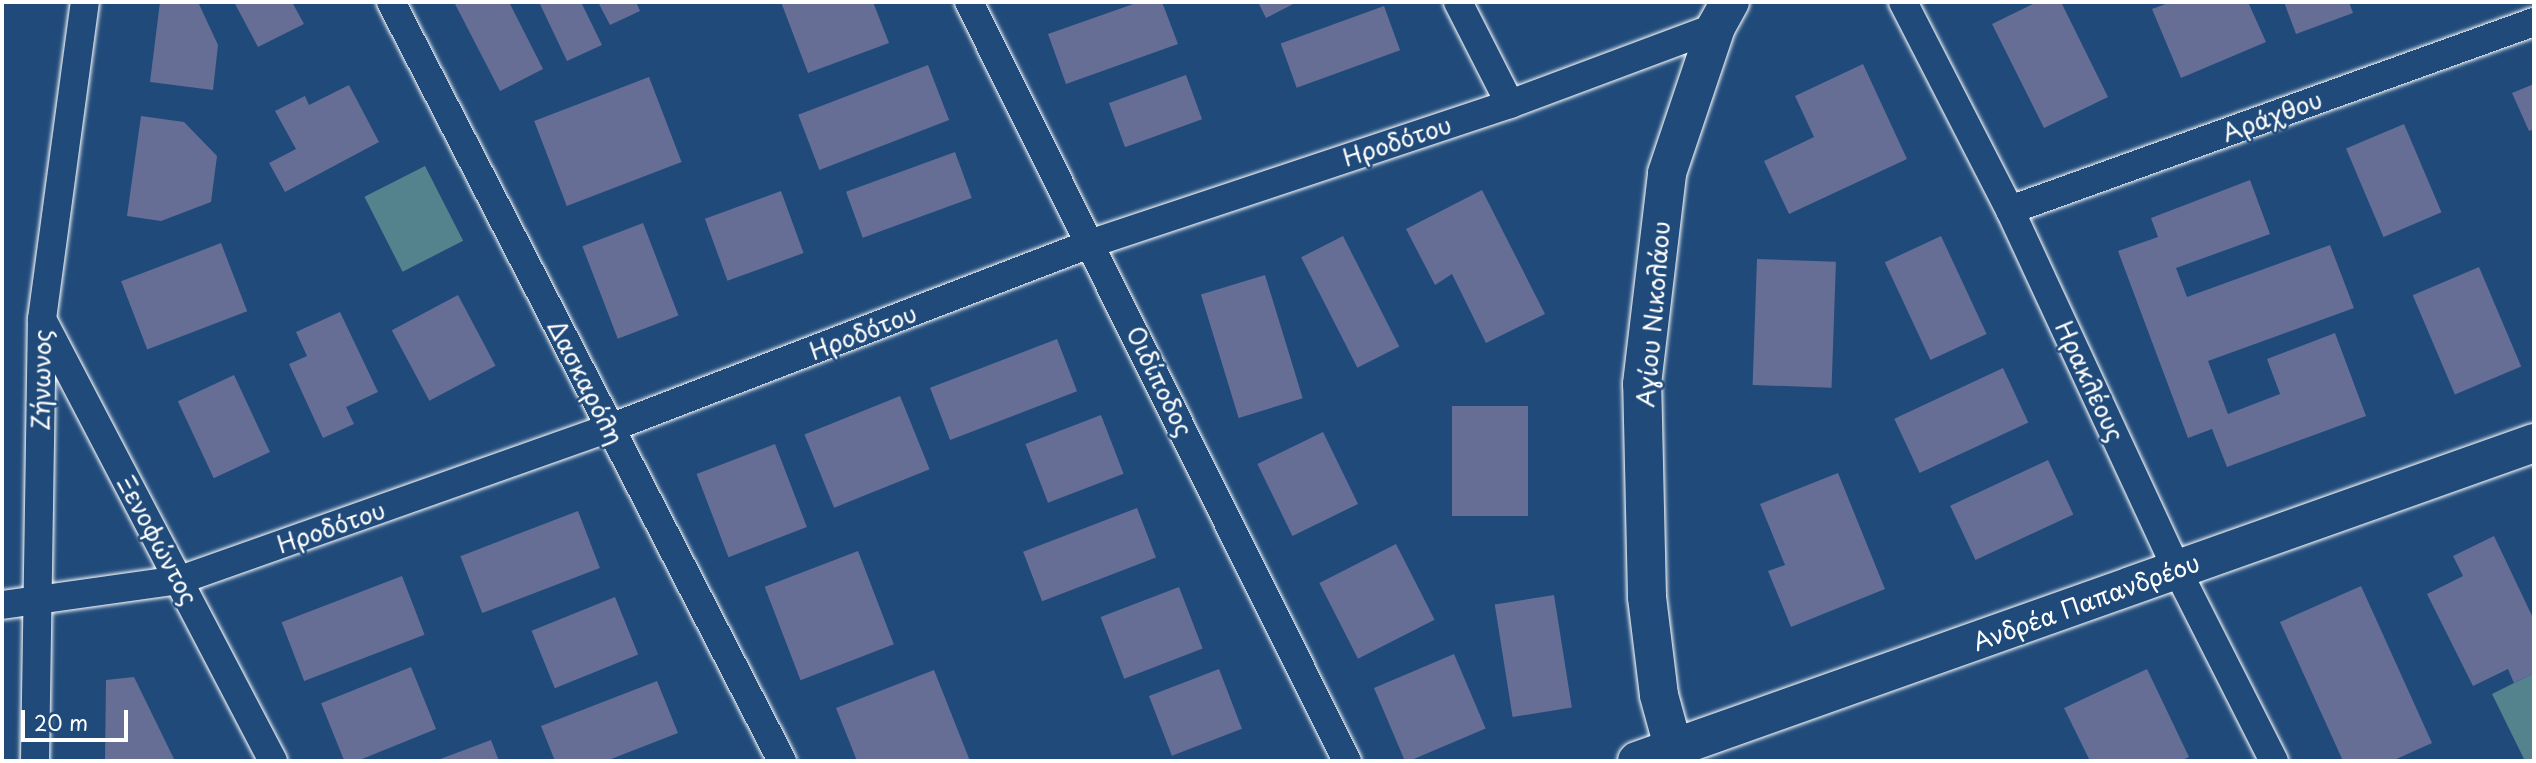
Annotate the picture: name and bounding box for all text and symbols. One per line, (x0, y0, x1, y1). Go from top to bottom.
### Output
street label: Αράχθου (2218, 85, 2326, 147)
street label: Ηροδότου (1339, 110, 1455, 172)
street label: Αγίου Νικολάου (1631, 220, 1675, 408)
street label: Ηροδότου (805, 298, 921, 366)
street label: Δασκαρόλη (542, 315, 630, 449)
street label: Ηρακλέους (2050, 316, 2130, 446)
street label: Οιδίποδος (1121, 321, 1199, 441)
street label: Ζήνωνος (26, 329, 56, 431)
street label: Ξενοφώντος (112, 470, 204, 610)
street label: Ηροδότου (273, 495, 389, 559)
street label: Ανδρέα Παπανδρέου (1968, 547, 2204, 657)
scale bar (24, 696, 131, 740)
text: 20 m (34, 706, 88, 738)

